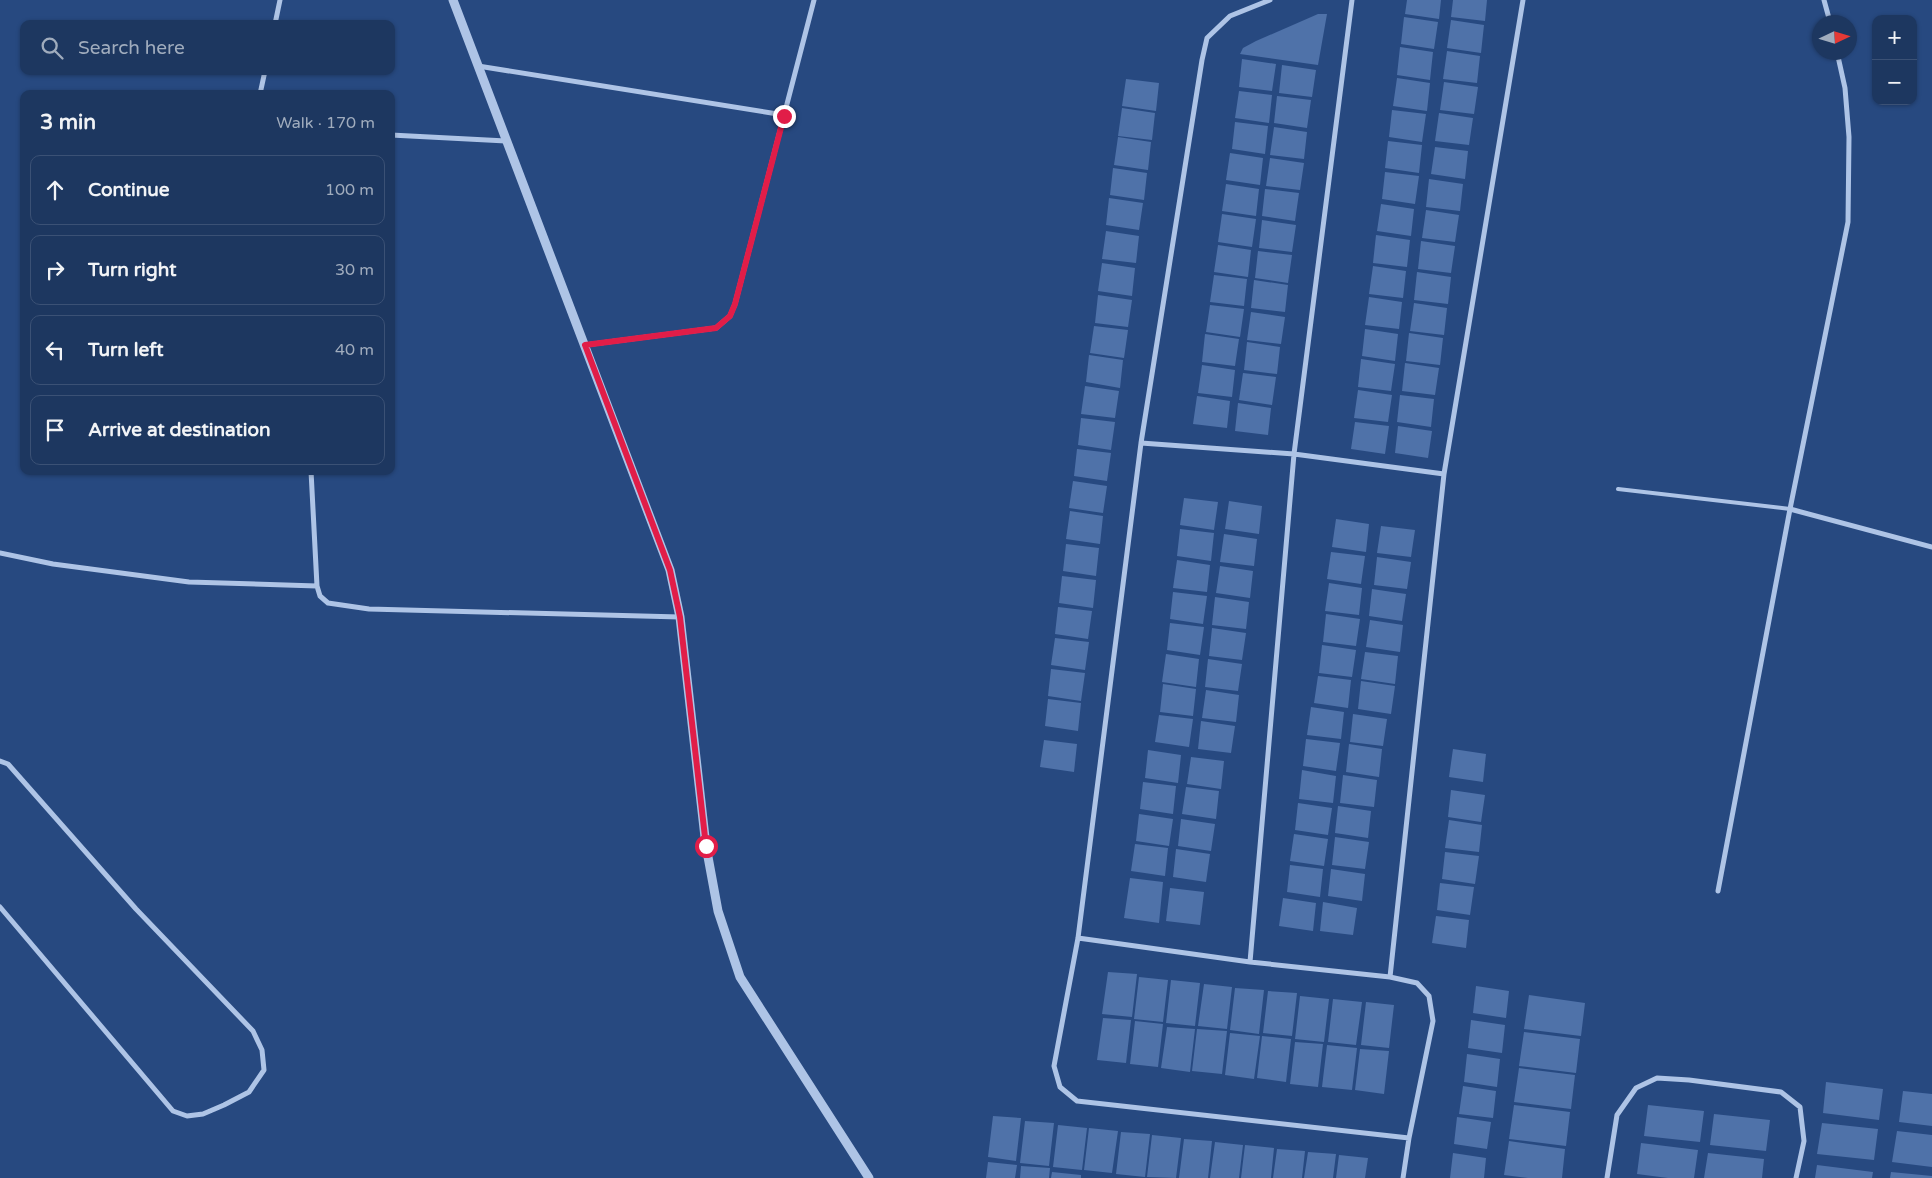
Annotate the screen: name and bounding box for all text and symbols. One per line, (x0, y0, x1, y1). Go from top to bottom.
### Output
north arrow (1812, 15, 1857, 60)
map controls (1872, 15, 1917, 105)
button: + (1872, 15, 1917, 60)
search box (20, 20, 395, 75)
icon: search (38, 34, 66, 62)
text: Search here (78, 37, 185, 59)
button: − (1872, 60, 1917, 105)
route end (773, 105, 796, 128)
text: 3 min (40, 110, 96, 135)
text: Walk · 170 m (276, 113, 375, 133)
icon: ahead (41, 176, 69, 204)
text: Continue (88, 179, 170, 201)
text: 100 m (325, 180, 374, 200)
icon: right (41, 256, 69, 284)
text: Turn right (88, 259, 176, 281)
text: 30 m (335, 260, 374, 280)
icon: left (41, 336, 69, 364)
text: Turn left (88, 339, 164, 361)
text: 40 m (335, 340, 374, 360)
icon: arrive (41, 416, 69, 444)
text: Arrive at destination (88, 419, 271, 441)
route start (695, 835, 718, 858)

